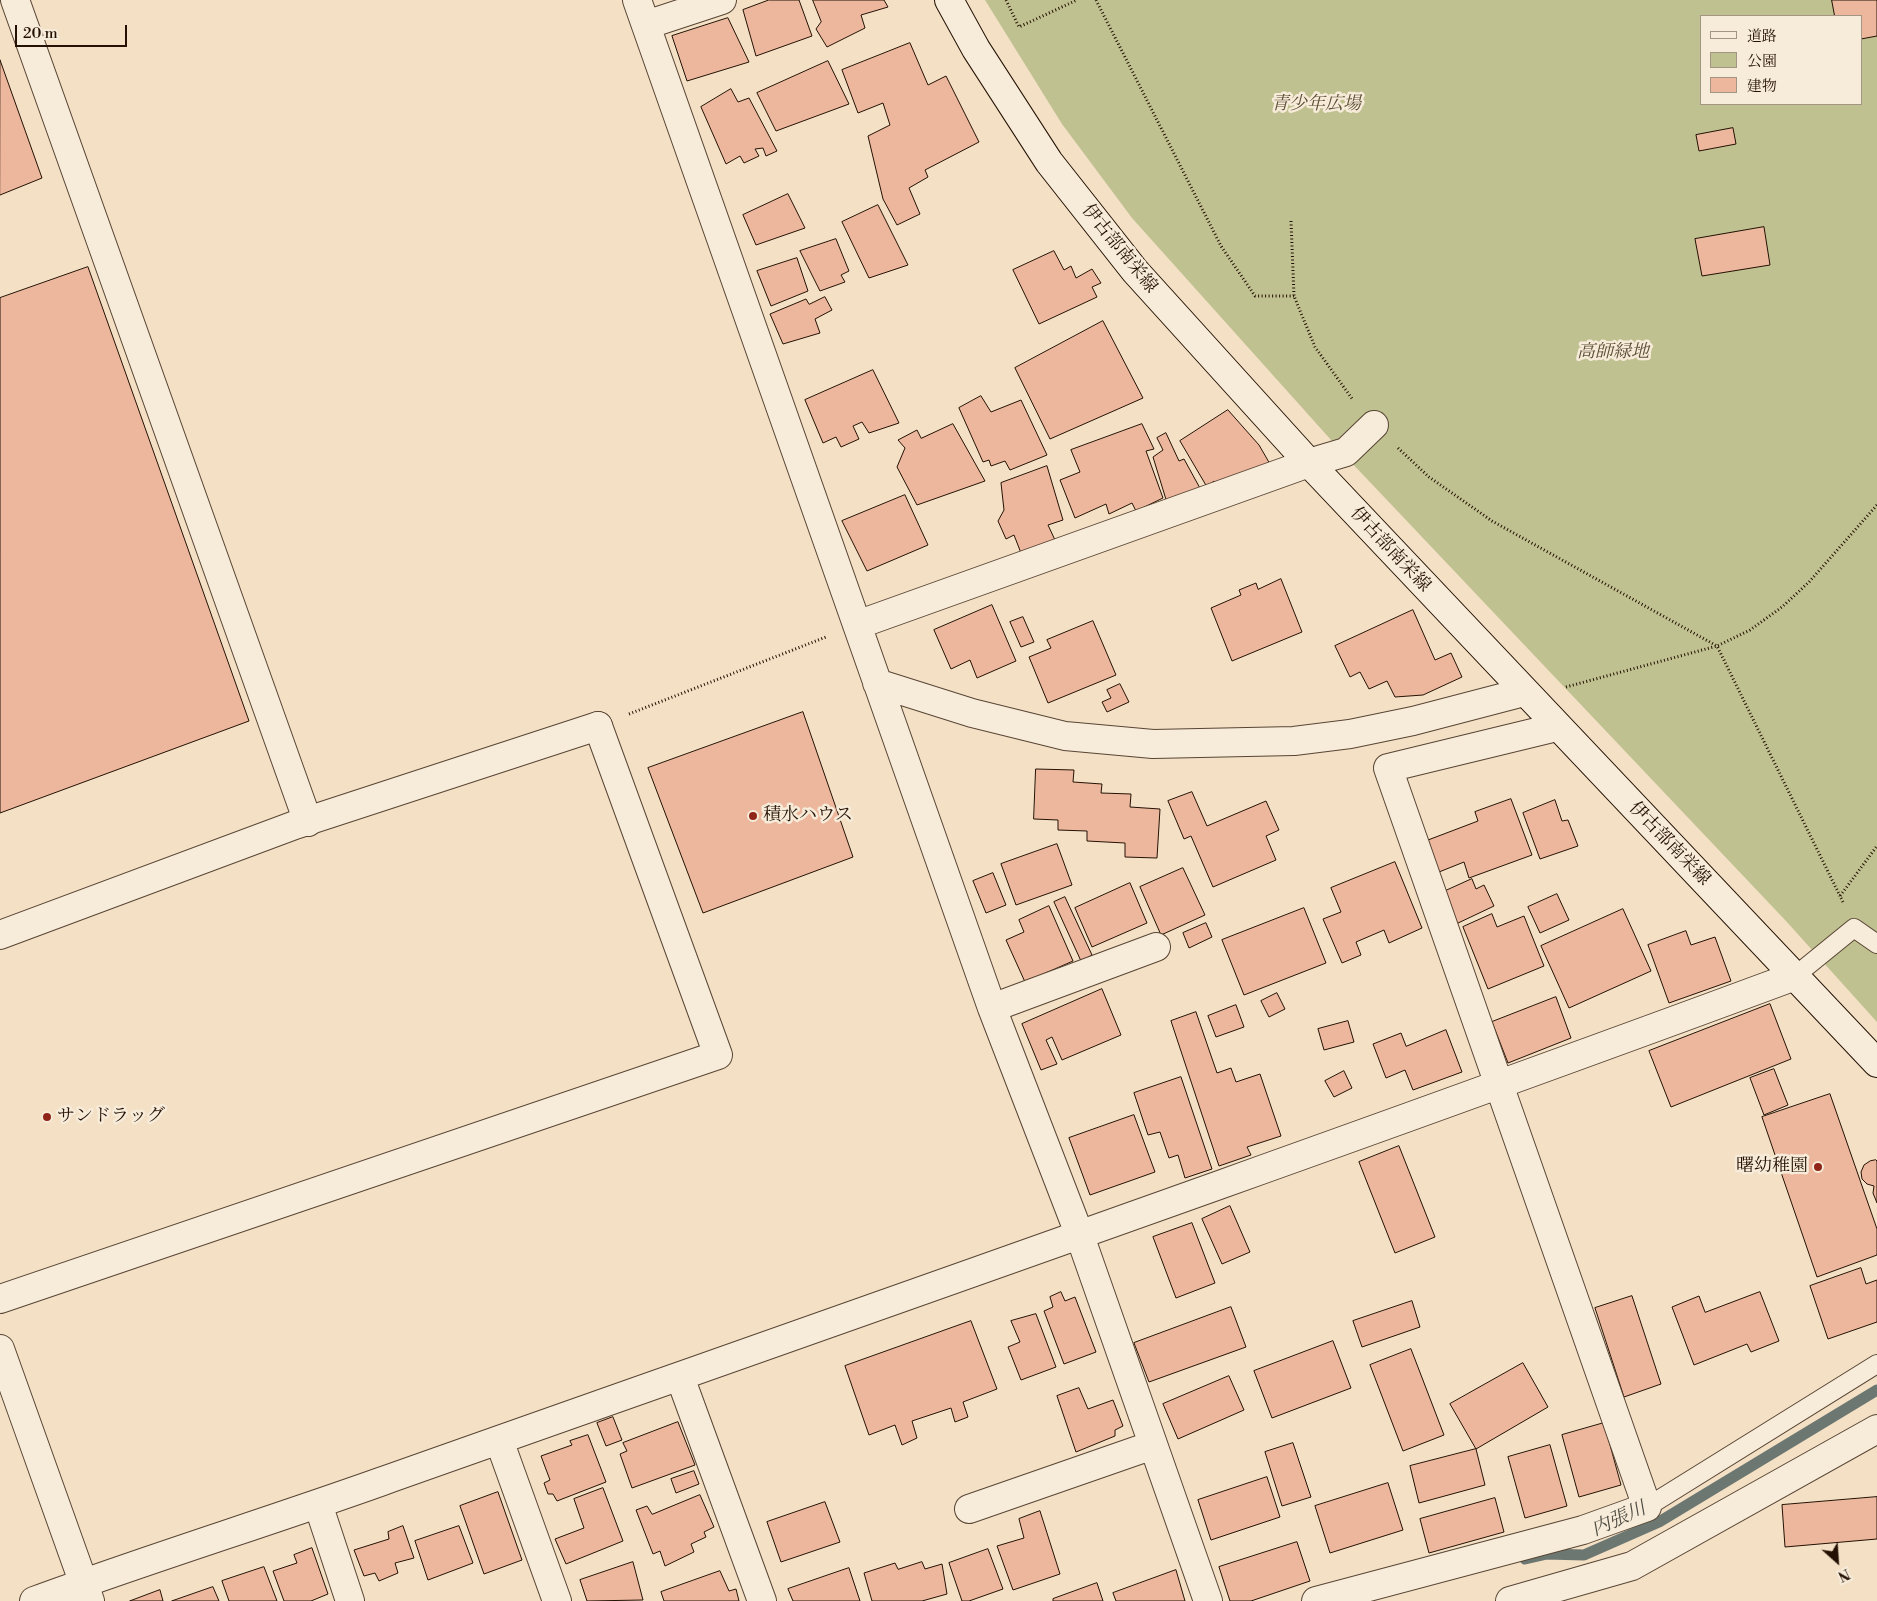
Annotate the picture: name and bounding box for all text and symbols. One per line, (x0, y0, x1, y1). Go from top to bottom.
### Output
scale bar (18, 15, 130, 47)
legend (1700, 15, 1862, 105)
text: 20 m (23, 24, 58, 43)
text: 道路 (1747, 27, 1777, 46)
text: 公園 (1747, 52, 1777, 71)
text: 建物 (1747, 77, 1777, 96)
park label: 青少年広場 (1271, 94, 1361, 116)
street label: 伊古部南栄線 (1077, 200, 1161, 298)
park label: 高師緑地 (1577, 342, 1649, 364)
street label: 伊古部南栄線 (1345, 503, 1435, 597)
street label: 伊古部南栄線 (1624, 798, 1714, 890)
place label: 積水ハウス (763, 805, 853, 827)
marker: 積水ハウス (747, 810, 759, 822)
place label: サンドラッグ (57, 1106, 165, 1128)
marker: サンドラッグ (41, 1111, 53, 1123)
place label: 曙幼稚園 (1736, 1156, 1808, 1178)
marker: 曙幼稚園 (1812, 1161, 1824, 1173)
water label: 内張川 (1588, 1498, 1650, 1542)
north arrow (1812, 1536, 1862, 1586)
text: N (1835, 1564, 1853, 1585)

